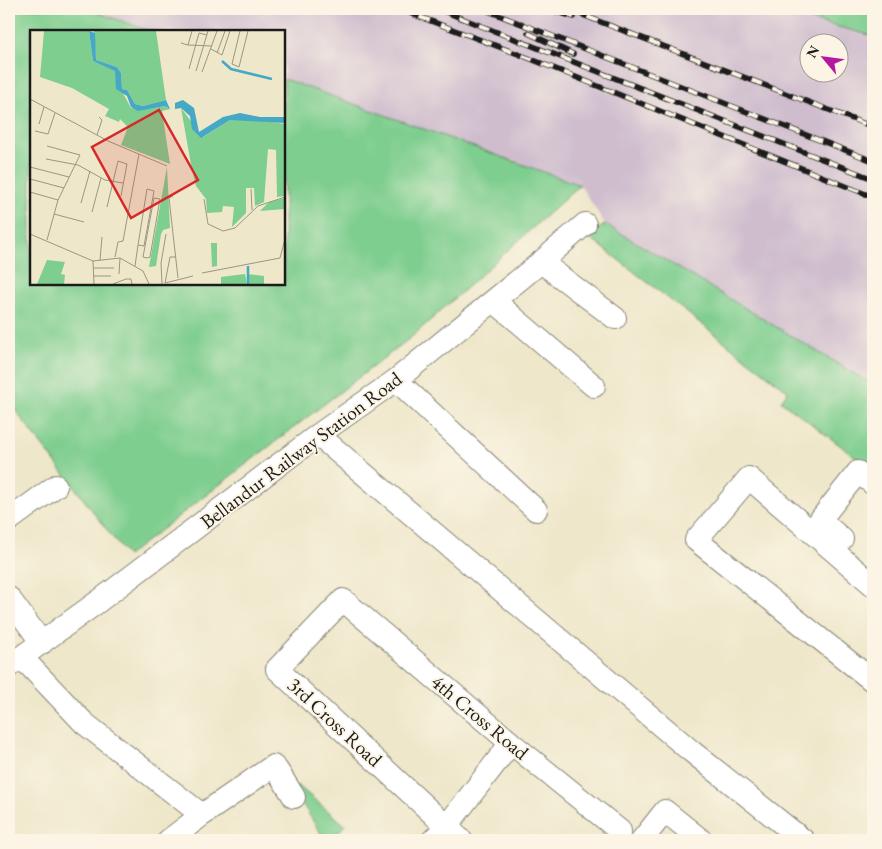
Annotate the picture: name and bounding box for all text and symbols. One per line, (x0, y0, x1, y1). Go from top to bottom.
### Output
inset map (30, 30, 285, 285)
north arrow (800, 32, 850, 82)
text: N (802, 42, 824, 61)
street label: Bellandur Railway Station Road (195, 365, 408, 534)
street label: 4th Cross Road (426, 669, 535, 766)
street label: 3rd Cross Road (282, 672, 388, 773)

